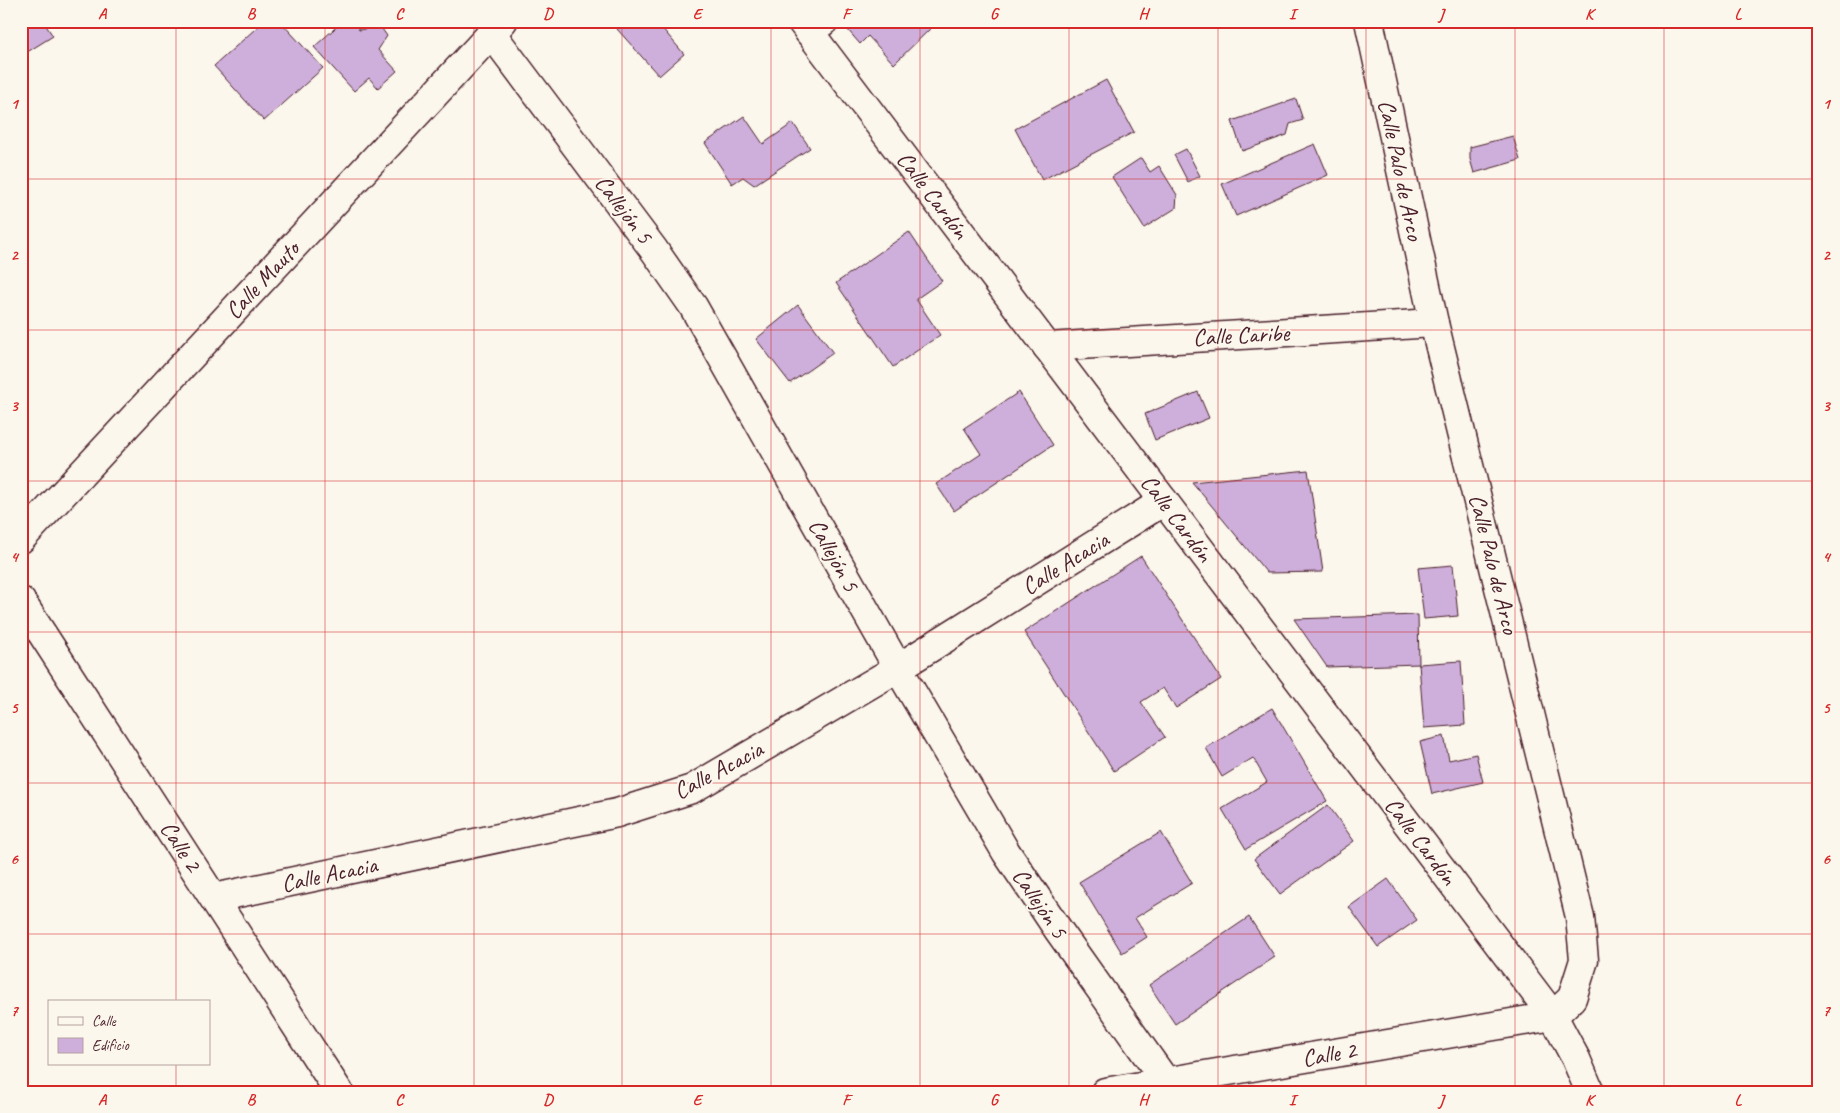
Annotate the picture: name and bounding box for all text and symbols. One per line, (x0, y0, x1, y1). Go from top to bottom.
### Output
text: A (98, 4, 108, 24)
text: B (247, 4, 257, 24)
text: C (395, 4, 405, 24)
text: D (543, 4, 554, 24)
text: E (693, 4, 704, 24)
text: F (842, 4, 853, 24)
text: G (990, 4, 1000, 24)
text: H (1138, 4, 1150, 24)
text: I (1289, 4, 1299, 24)
text: J (1437, 4, 1446, 24)
text: K (1585, 4, 1597, 24)
text: L (1735, 4, 1743, 24)
text: 1 (10, 94, 19, 114)
text: 1 (1822, 94, 1831, 114)
street label: Calle Palo de Arco (1371, 97, 1431, 245)
street label: Calle Cardón (890, 145, 976, 246)
street label: Callejón 5 (588, 169, 660, 250)
street label: Calle Mauto (218, 233, 307, 325)
text: 2 (10, 245, 19, 265)
text: 2 (1822, 245, 1831, 265)
street label: Calle Caribe (1192, 317, 1292, 352)
text: 3 (10, 396, 19, 416)
text: 3 (1822, 396, 1831, 416)
street label: Calle Cardón (1134, 468, 1220, 569)
street label: Calle Palo de Arco (1462, 491, 1526, 638)
street label: Callejón 5 (802, 513, 867, 598)
street label: Calle Acacia (1016, 524, 1115, 601)
text: 4 (10, 547, 19, 567)
text: 4 (1822, 547, 1831, 567)
text: 5 (11, 698, 20, 718)
text: 5 (1823, 698, 1832, 718)
street label: Calle Acacia (668, 733, 769, 806)
street label: Calle Cardón (1378, 791, 1464, 892)
street label: Calle 2 (154, 815, 210, 879)
text: 6 (10, 849, 19, 869)
street label: Calle Acacia (278, 849, 381, 899)
text: 6 (1822, 849, 1831, 869)
street label: Callejón 5 (1006, 862, 1075, 945)
legend (48, 1000, 210, 1066)
text: 7 (10, 1001, 19, 1021)
text: 7 (1822, 1001, 1831, 1021)
text: Calle (92, 1012, 117, 1031)
street label: Calle 2 (1300, 1034, 1361, 1073)
text: Edificio (92, 1036, 130, 1055)
text: A (98, 1090, 108, 1110)
text: B (247, 1090, 257, 1110)
text: C (395, 1090, 405, 1110)
text: D (543, 1090, 554, 1110)
text: E (693, 1090, 704, 1110)
text: F (842, 1090, 853, 1110)
text: G (990, 1090, 1000, 1110)
text: H (1138, 1090, 1150, 1110)
text: I (1289, 1090, 1299, 1110)
text: J (1437, 1090, 1446, 1110)
text: K (1585, 1090, 1597, 1110)
text: L (1735, 1090, 1743, 1110)

